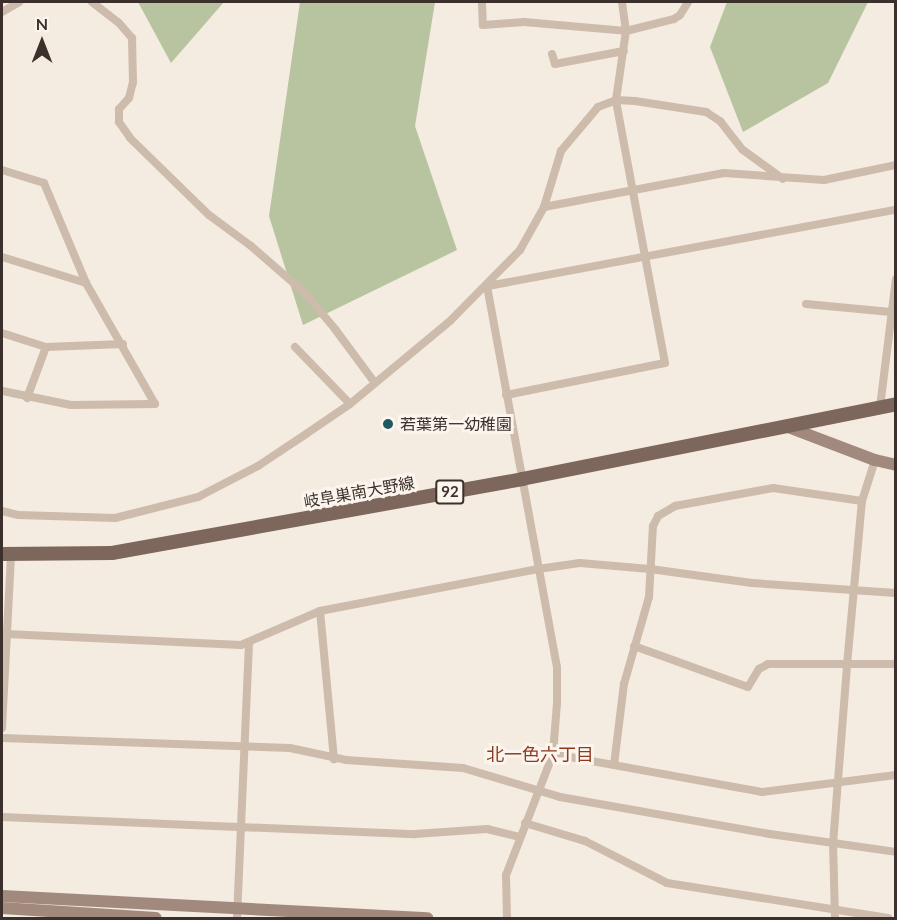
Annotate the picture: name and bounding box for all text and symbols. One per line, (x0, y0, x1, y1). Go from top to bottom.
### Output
north arrow (12, 12, 72, 72)
text: N (36, 14, 48, 33)
place label: 若葉第一幼稚園 (400, 414, 512, 434)
marker: 若葉第一幼稚園 (381, 417, 395, 431)
street label: 岐阜巣南大野線 (302, 473, 416, 511)
road number: 92 (435, 480, 465, 504)
district label: 北一色六丁目 (486, 743, 594, 765)

